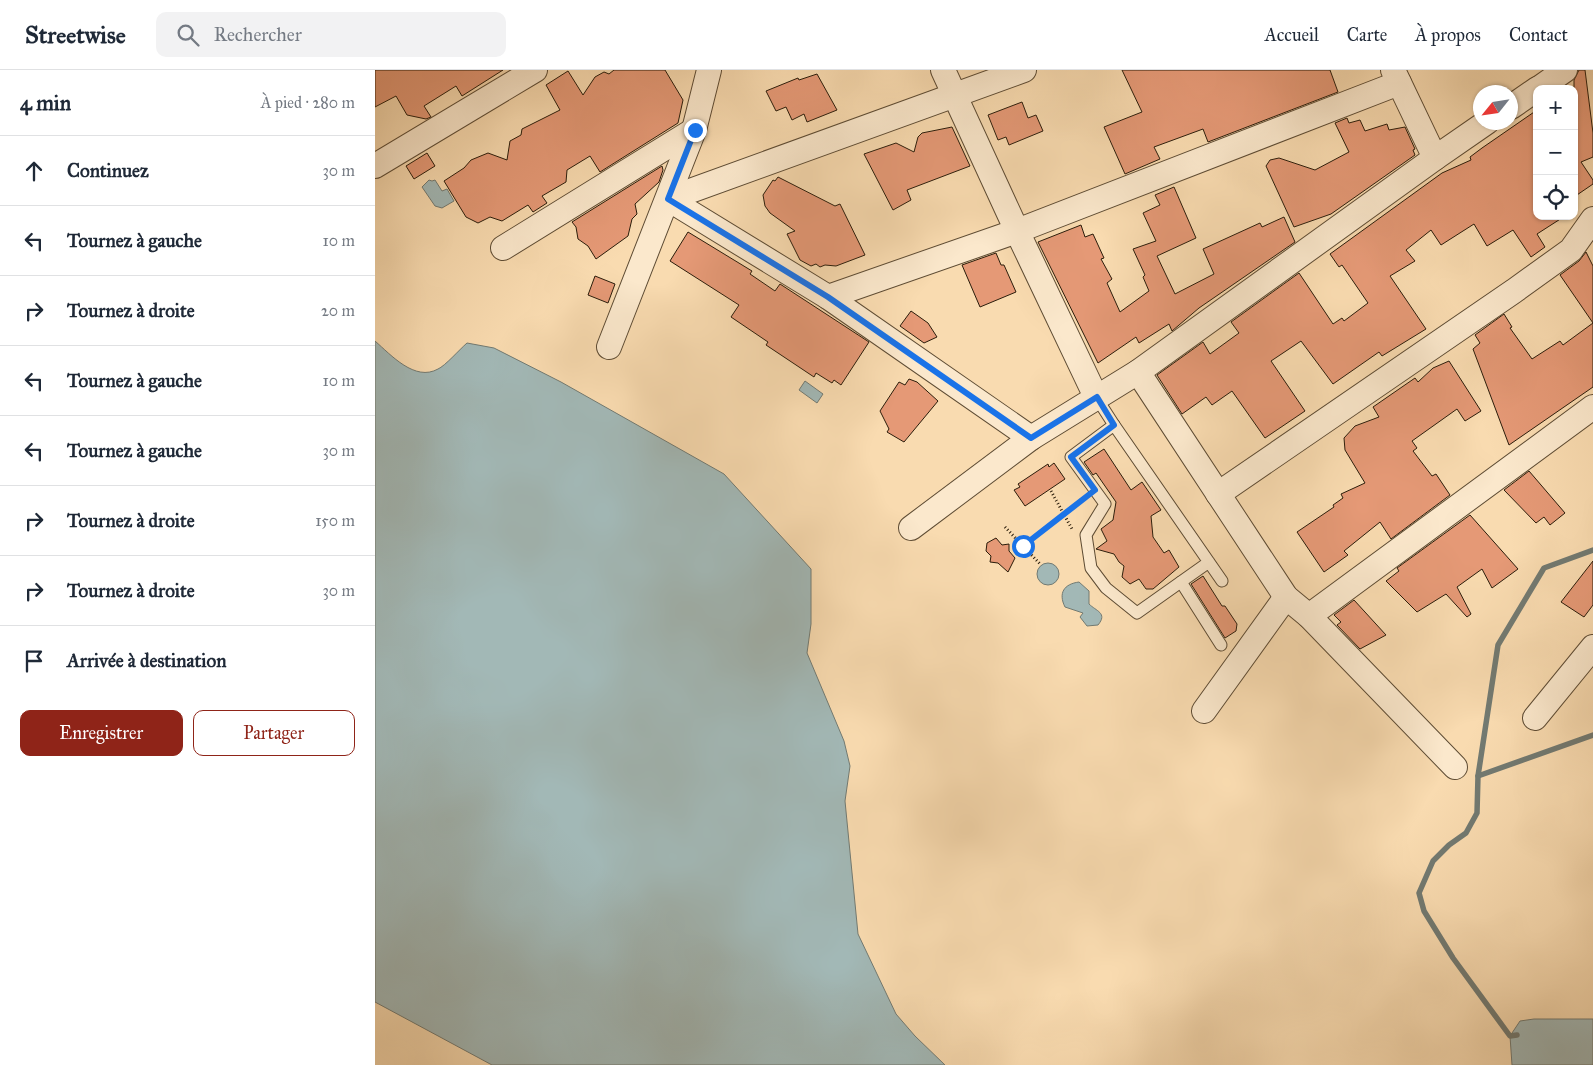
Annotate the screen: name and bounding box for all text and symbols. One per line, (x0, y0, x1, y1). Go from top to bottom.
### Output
search box (156, 12, 506, 57)
text: Streetwise (25, 20, 126, 50)
icon: search (174, 21, 202, 49)
text: Rechercher (214, 23, 302, 46)
text: Accueil (1265, 24, 1319, 46)
text: Carte (1347, 24, 1387, 46)
text: À propos (1415, 24, 1481, 46)
text: Contact (1509, 24, 1568, 46)
north arrow (1473, 85, 1518, 130)
map controls (1533, 85, 1578, 220)
button: + (1533, 85, 1578, 130)
text: 4 min (20, 90, 71, 116)
text: À pied · 280 m (261, 93, 355, 112)
route end (684, 119, 707, 142)
button: − (1533, 130, 1578, 175)
icon: ahead (20, 157, 48, 185)
text: Continuez (67, 159, 149, 182)
text: 30 m (322, 161, 355, 180)
button: locate (1533, 175, 1578, 220)
icon: left (20, 227, 48, 255)
text: Tournez à gauche (67, 229, 202, 252)
text: 10 m (323, 231, 355, 250)
icon: right (20, 297, 48, 325)
text: Tournez à droite (67, 299, 195, 322)
text: 20 m (321, 301, 355, 320)
icon: left (20, 367, 48, 395)
text: Tournez à gauche (67, 369, 202, 392)
text: 10 m (323, 371, 355, 390)
icon: left (20, 437, 48, 465)
text: Tournez à gauche (67, 439, 202, 462)
text: 30 m (322, 441, 355, 460)
icon: right (20, 507, 48, 535)
text: Tournez à droite (67, 509, 195, 532)
text: 150 m (315, 511, 355, 530)
route start (1012, 535, 1035, 558)
icon: right (20, 577, 48, 605)
text: Tournez à droite (67, 579, 195, 602)
text: 30 m (322, 581, 355, 600)
icon: arrive (20, 647, 48, 675)
text: Arrivée à destination (67, 649, 226, 672)
button: Enregistrer (20, 710, 183, 756)
button: Partager (193, 710, 355, 756)

